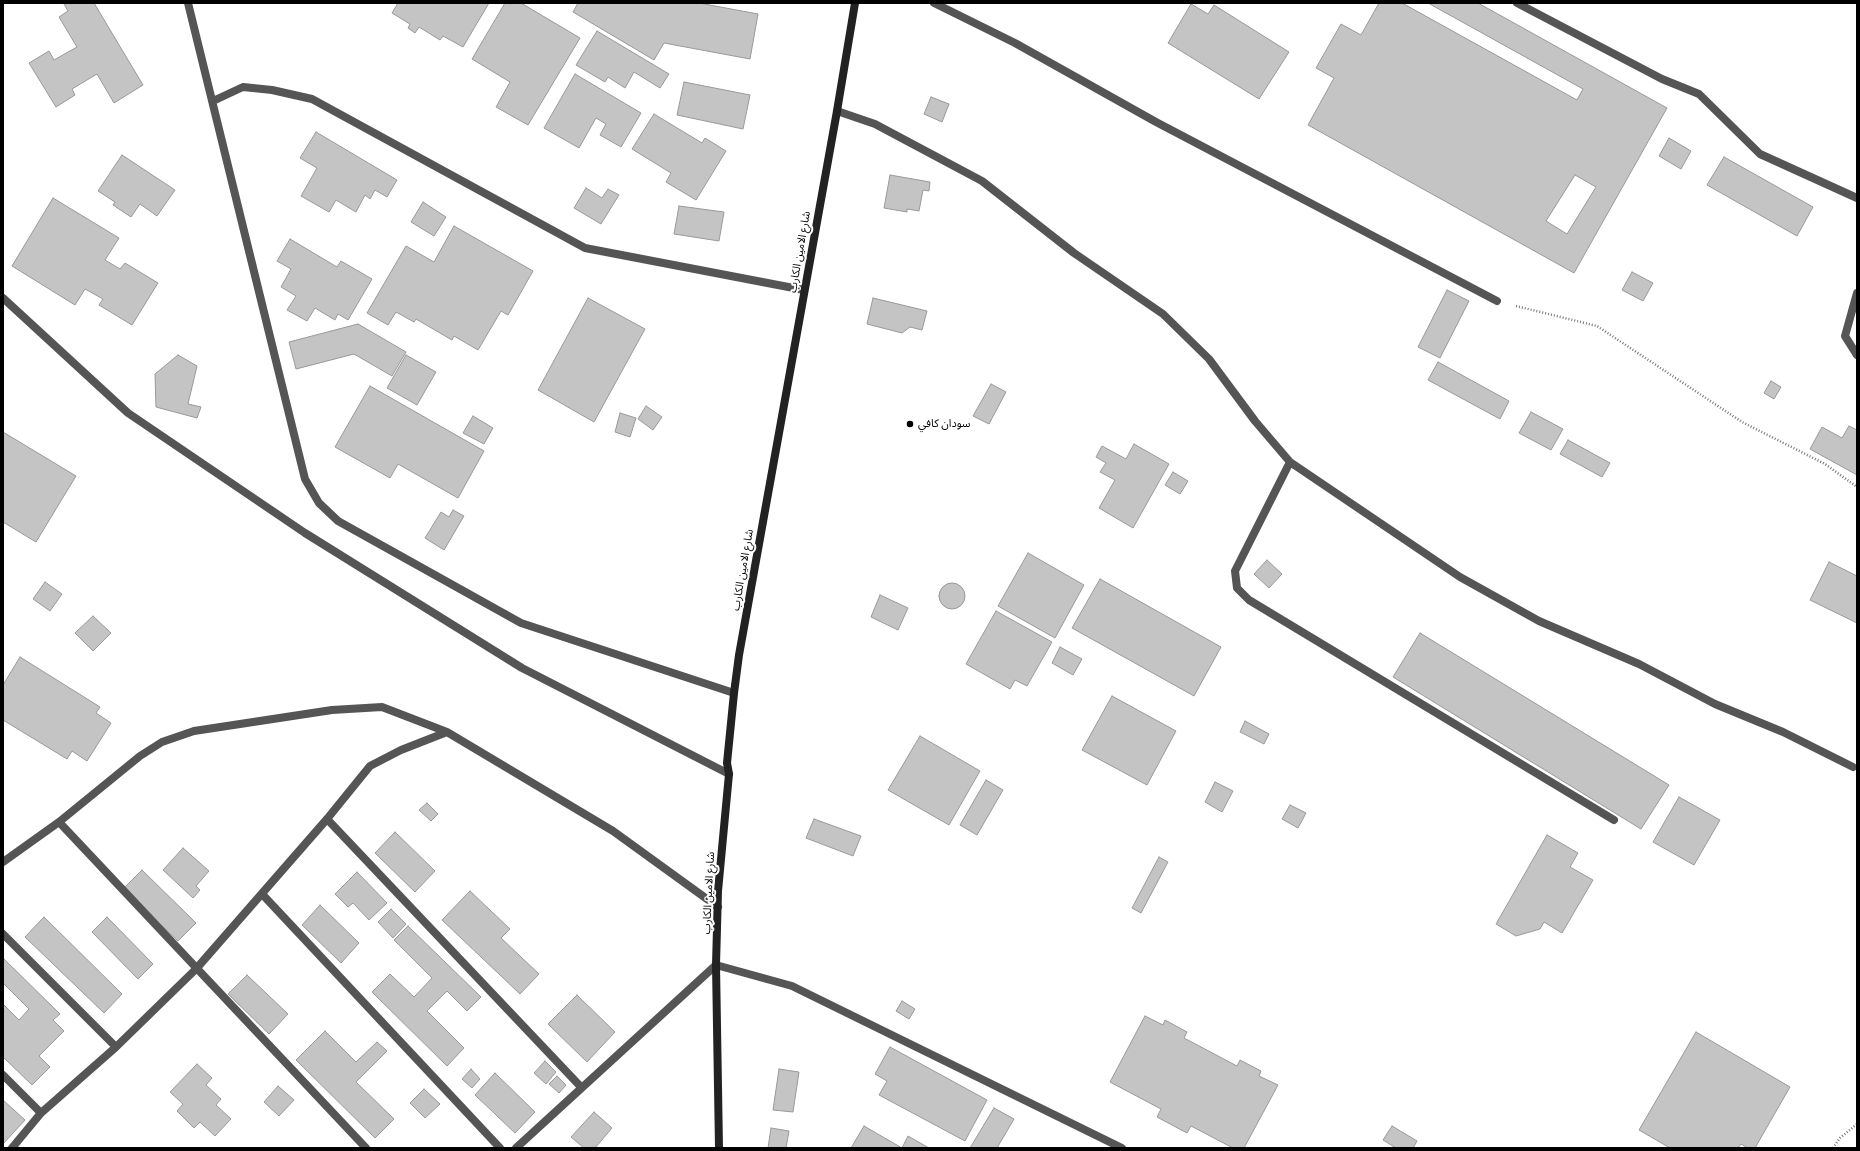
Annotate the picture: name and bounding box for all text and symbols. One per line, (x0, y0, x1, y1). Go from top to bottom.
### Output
street label: شارع الامين الكارب (786, 210, 814, 294)
place label: سودان كافي (918, 417, 970, 431)
marker: سودان كافي (905, 419, 915, 429)
street label: شارع الامين الكارب (729, 528, 757, 612)
street label: شارع الامين الكارب (700, 851, 718, 935)

